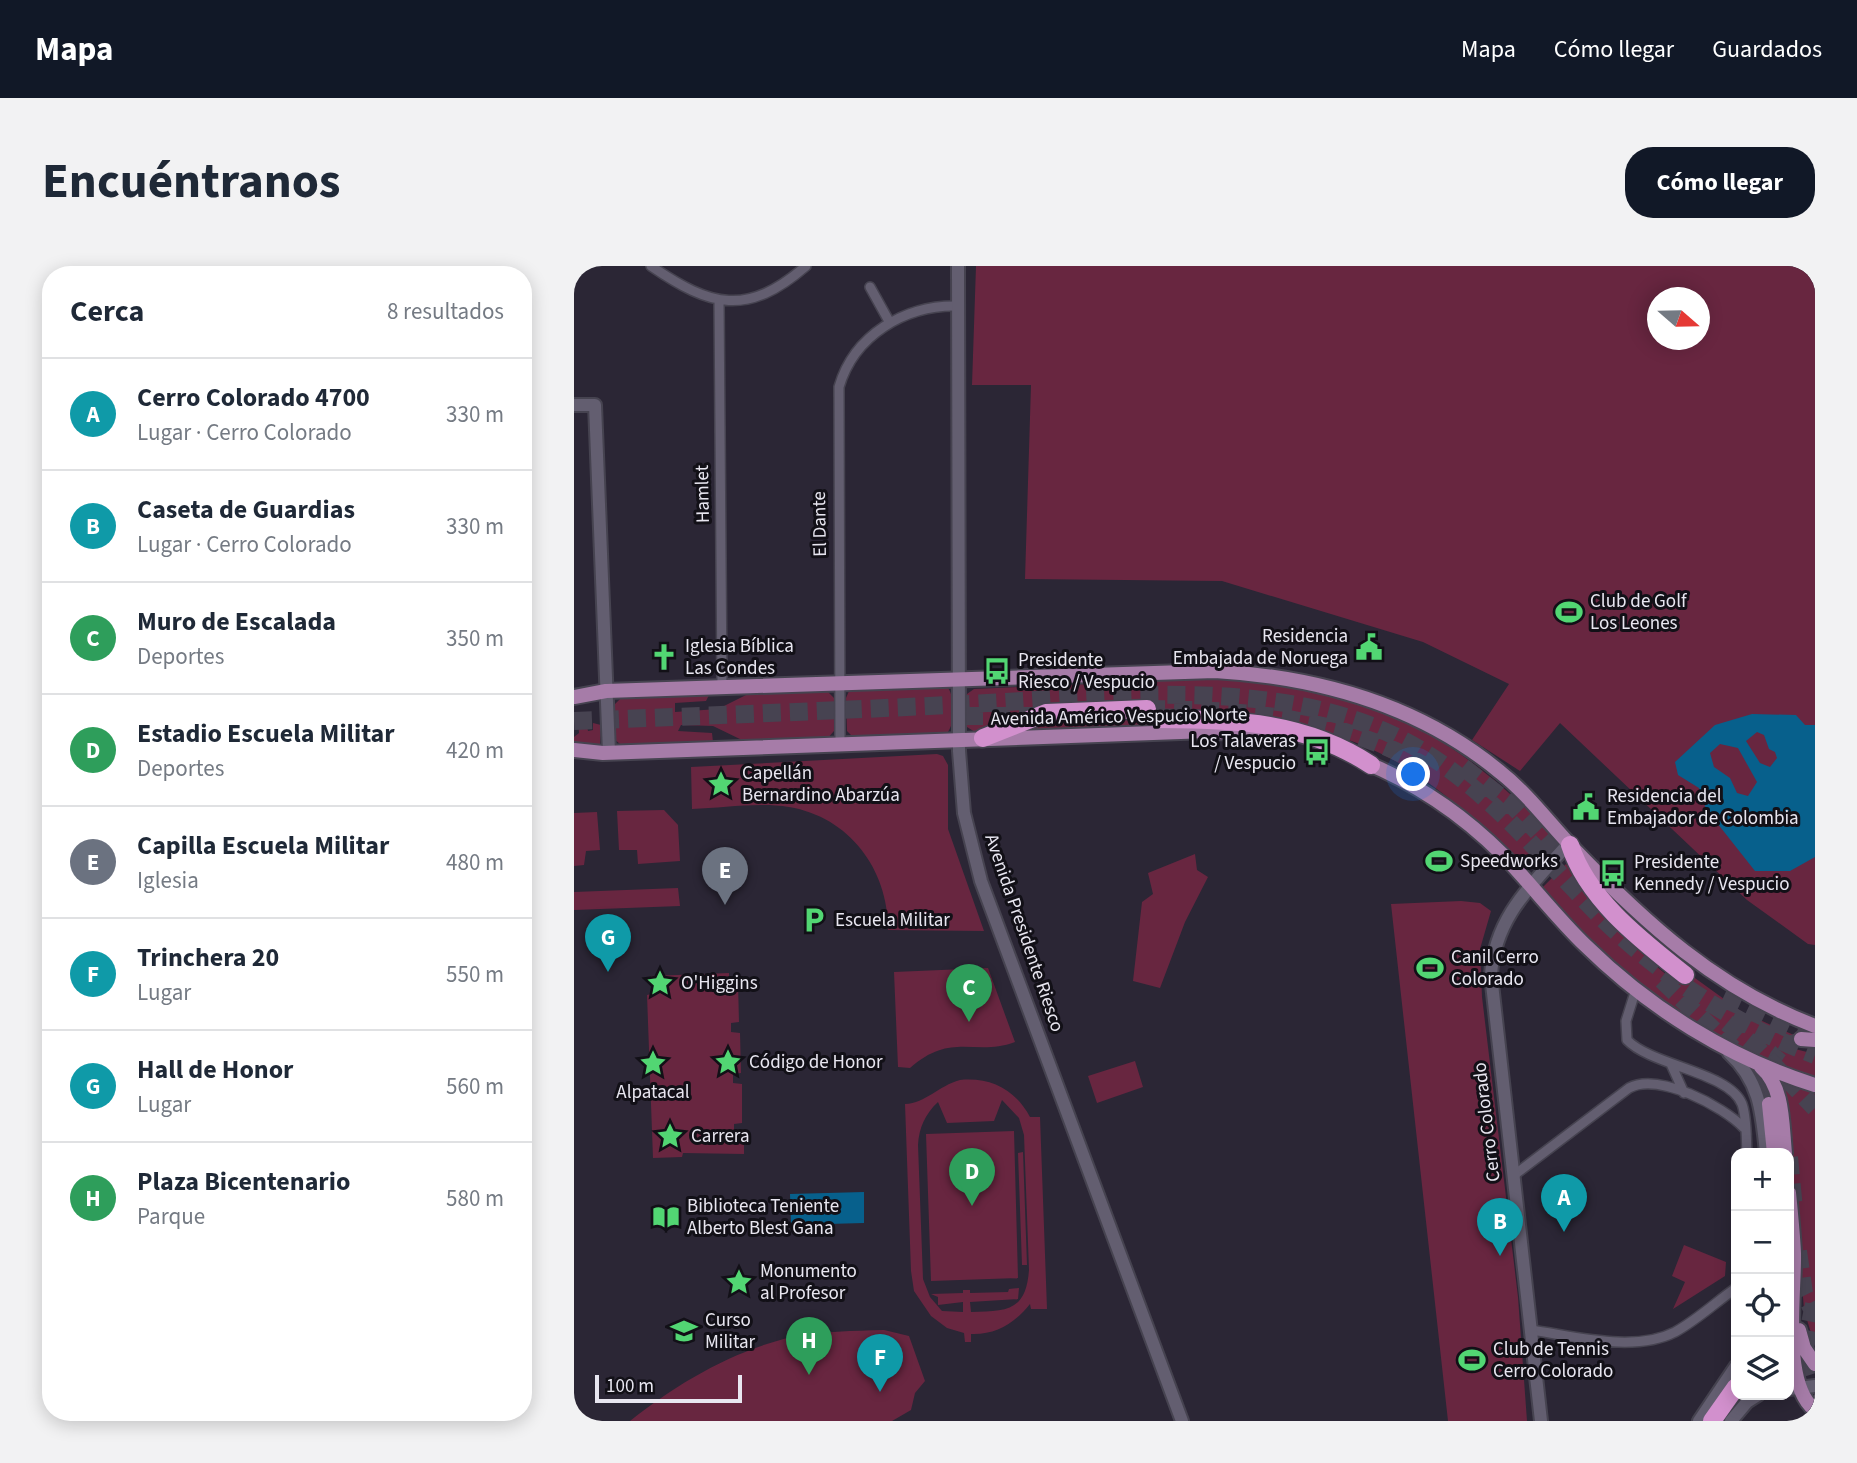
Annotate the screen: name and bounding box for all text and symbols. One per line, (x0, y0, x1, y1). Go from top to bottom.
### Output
text: Mapa (35, 26, 113, 73)
text: Mapa (1461, 32, 1516, 67)
text: Cómo llegar (1554, 32, 1674, 67)
text: Guardados (1712, 32, 1822, 67)
text: Encuéntranos (42, 147, 340, 217)
button: Cómo llegar (1625, 147, 1815, 218)
north arrow (1647, 287, 1710, 350)
text: Cerca (70, 290, 144, 333)
text: 8 resultados (387, 295, 504, 328)
text: Cerro Colorado 4700 (137, 379, 370, 416)
text: A (86, 398, 100, 431)
text: 330 m (446, 398, 504, 431)
text: Lugar · Cerro Colorado (137, 416, 352, 449)
street label: Hamlet (689, 464, 717, 523)
text: Caseta de Guardias (137, 491, 355, 528)
street label: El Dante (806, 491, 834, 557)
text: B (86, 510, 100, 543)
text: 330 m (446, 510, 504, 543)
text: Lugar · Cerro Colorado (137, 528, 352, 561)
place label: Club de Golf Los Leones (1590, 588, 1688, 637)
sports icon: Club de Golf Los Leones (1554, 597, 1584, 627)
text: Muro de Escalada (137, 603, 336, 640)
text: C (86, 622, 100, 655)
text: 350 m (446, 622, 504, 655)
place label: Residencia Embajada de Noruega (1173, 623, 1348, 672)
public building icon: Residencia Embajada de Noruega (1354, 632, 1384, 662)
place label: Iglesia Bíblica Las Condes (685, 633, 794, 682)
text: Deportes (137, 640, 224, 673)
church icon: Iglesia Bíblica Las Condes (649, 642, 679, 672)
place label: Presidente Riesco / Vespucio (1018, 647, 1155, 696)
bus stop icon: Presidente Riesco / Vespucio (982, 656, 1012, 686)
street label: Avenida Américo Vespucio Norte (991, 701, 1247, 733)
text: Estadio Escuela Militar (137, 715, 395, 752)
place label: Los Talaveras / Vespucio (1190, 728, 1296, 777)
text: D (86, 734, 100, 767)
text: 420 m (446, 734, 504, 767)
bus stop icon: Los Talaveras / Vespucio (1302, 737, 1332, 767)
text: Deportes (137, 752, 224, 785)
your location (1396, 757, 1430, 791)
place label: Capellán Bernardino Abarzúa (742, 760, 900, 809)
place icon: Capellán Bernardino Abarzúa (706, 769, 736, 799)
place label: Residencia del Embajador de Colombia (1607, 783, 1799, 832)
public building icon: Residencia del Embajador de Colombia (1571, 792, 1601, 822)
text: Capilla Escuela Militar (137, 827, 389, 864)
street label: Avenida Presidente Riesco (977, 830, 1071, 1036)
text: E (87, 846, 99, 879)
text: 480 m (446, 846, 504, 879)
sports icon: Speedworks (1424, 846, 1454, 876)
pin: E (702, 847, 748, 905)
place label: Speedworks (1460, 848, 1558, 875)
place label: Presidente Kennedy / Vespucio (1634, 849, 1790, 898)
bus stop icon: Presidente Kennedy / Vespucio (1598, 858, 1628, 888)
text: Iglesia (137, 864, 199, 897)
parking icon: Escuela Militar (799, 905, 829, 935)
place label: Escuela Militar (835, 907, 950, 934)
pin: G (585, 914, 631, 972)
text: Trinchera 20 (137, 939, 279, 976)
place label: Canil Cerro Colorado (1451, 944, 1539, 993)
sports icon: Canil Cerro Colorado (1415, 953, 1445, 983)
text: F (87, 958, 99, 991)
text: 550 m (446, 958, 504, 991)
pin: C (946, 964, 992, 1022)
place icon: O'Higgins (645, 968, 675, 998)
place label: O'Higgins (681, 970, 758, 997)
text: Lugar (137, 976, 191, 1009)
place icon: Código de Honor (713, 1047, 743, 1077)
place icon: Alpatacal (638, 1048, 668, 1078)
place label: Código de Honor (749, 1049, 883, 1076)
text: Hall de Honor (137, 1051, 293, 1088)
street label: Cerro Colorado (1466, 1061, 1508, 1183)
text: G (86, 1070, 100, 1103)
text: 560 m (446, 1070, 504, 1103)
place label: Alpatacal (616, 1079, 690, 1106)
text: Lugar (137, 1088, 191, 1121)
place icon: Carrera (655, 1121, 685, 1151)
place label: Carrera (691, 1123, 750, 1150)
pin: D (949, 1148, 995, 1206)
map controls (1731, 1148, 1794, 1400)
button: + (1731, 1148, 1794, 1211)
text: Plaza Bicentenario (137, 1163, 350, 1200)
pin: A (1541, 1174, 1587, 1232)
text: H (85, 1182, 101, 1215)
text: 580 m (446, 1182, 504, 1215)
place label: Biblioteca Teniente Alberto Blest Gana (687, 1193, 839, 1242)
pin: B (1477, 1198, 1523, 1256)
text: Parque (137, 1200, 205, 1233)
library icon: Biblioteca Teniente Alberto Blest Gana (651, 1202, 681, 1232)
button: − (1731, 1211, 1794, 1274)
place label: Monumento al Profesor (760, 1258, 857, 1307)
place icon: Monumento al Profesor (724, 1267, 754, 1297)
button: locate (1731, 1274, 1794, 1337)
place label: Curso Militar (705, 1307, 756, 1356)
school or university icon: Curso Militar (669, 1316, 699, 1346)
pin: H (786, 1317, 832, 1375)
pin: F (857, 1334, 903, 1392)
place label: Club de Tennis Cerro Colorado (1493, 1336, 1613, 1385)
button: layers (1731, 1337, 1794, 1400)
sports icon: Club de Tennis Cerro Colorado (1457, 1345, 1487, 1375)
scale bar (595, 1372, 742, 1404)
text: 100 m (606, 1373, 654, 1400)

